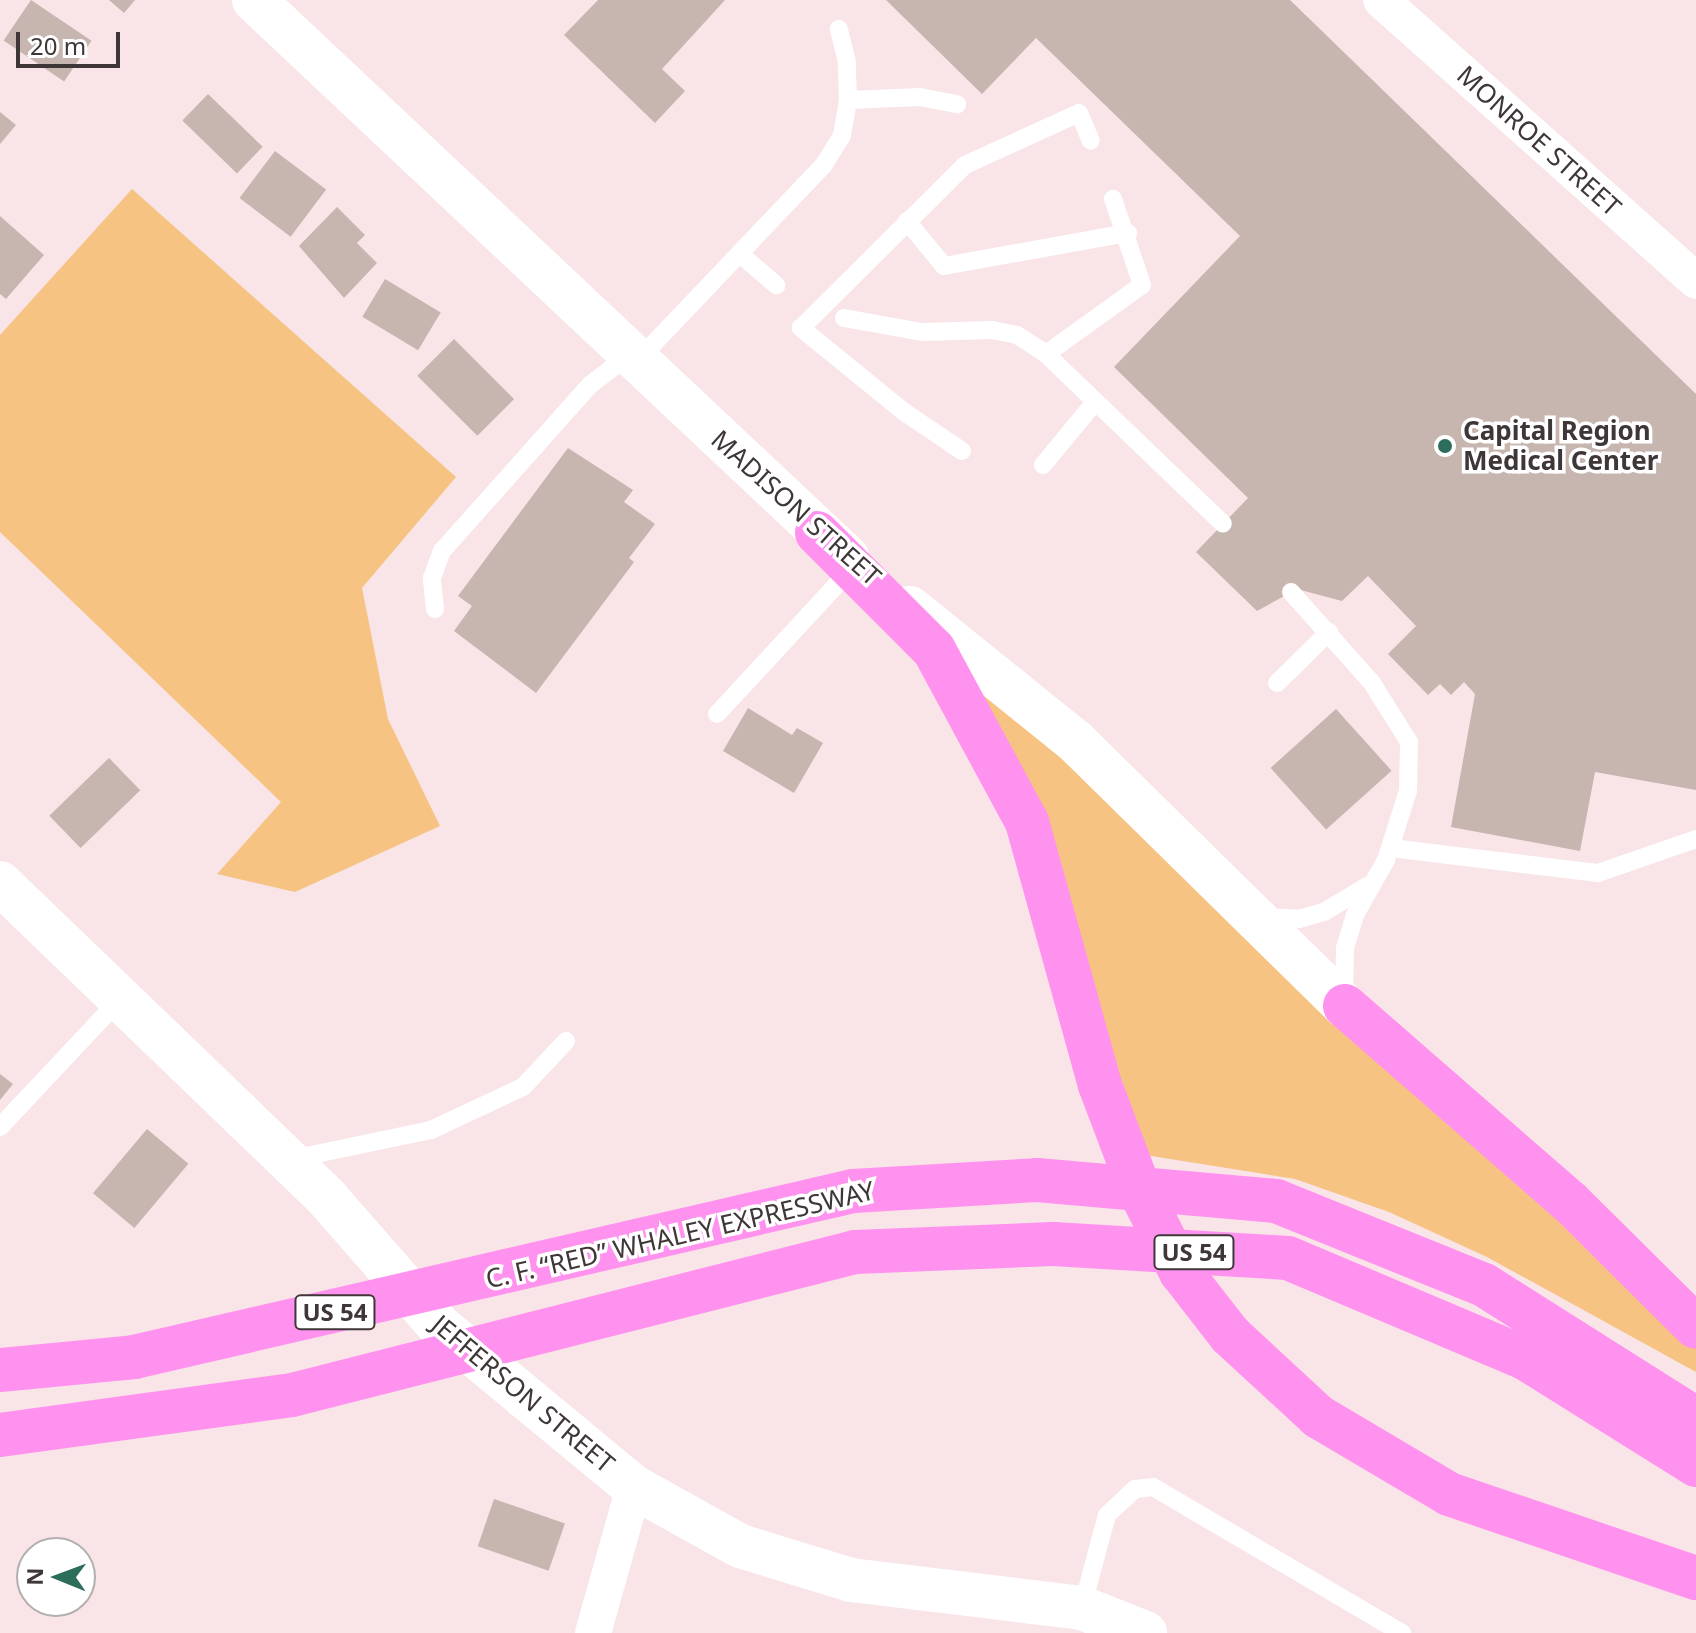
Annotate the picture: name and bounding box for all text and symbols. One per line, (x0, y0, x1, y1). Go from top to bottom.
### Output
scale bar (20, 16, 124, 66)
text: 20 m (30, 29, 86, 62)
street label: MONROE STREET (1451, 59, 1627, 223)
place label: Capital Region Medical Center (1463, 415, 1658, 476)
street label: MADISON STREET (705, 424, 887, 592)
marker: Capital Region Medical Center (1434, 435, 1456, 457)
street label: C. F. “RED” WHALEY EXPRESSWAY (483, 1175, 877, 1295)
road number: US 54 (1152, 1232, 1236, 1272)
road number: US 54 (293, 1292, 377, 1332)
street label: JEFFERSON STREET (425, 1309, 621, 1479)
north arrow (16, 1537, 96, 1617)
text: N (19, 1567, 49, 1586)

